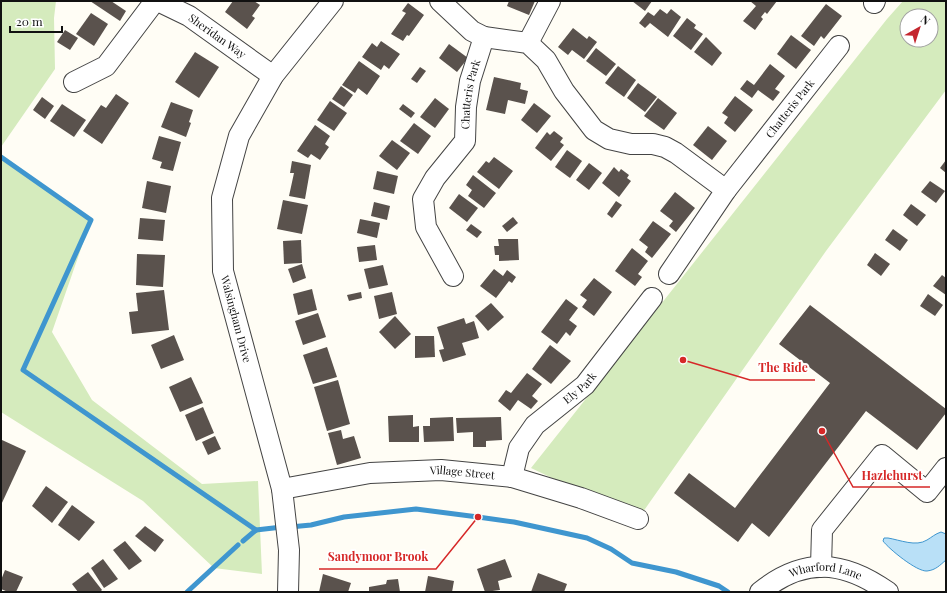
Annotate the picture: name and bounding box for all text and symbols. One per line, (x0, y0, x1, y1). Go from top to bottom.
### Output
scale bar (10, 8, 62, 34)
north arrow (899, 8, 939, 48)
street label: Sheridan Way (186, 10, 250, 62)
text: N (918, 12, 933, 28)
text: 20 m (16, 13, 43, 29)
street label: Chatteris Park (457, 57, 483, 130)
street label: Chatteris Park (762, 76, 817, 141)
street label: Walsingham Drive (217, 273, 255, 365)
callout: The Ride (750, 356, 815, 380)
text: The Ride (758, 359, 808, 375)
street label: Ely Park (560, 369, 599, 407)
street label: Village Street (429, 462, 496, 482)
callout: Hazlehurst (853, 463, 930, 487)
text: Hazlehurst (861, 467, 923, 483)
callout: Sandymoor Brook (319, 545, 436, 569)
text: Sandymoor Brook (328, 548, 429, 564)
street label: Wharford Lane (786, 559, 865, 583)

